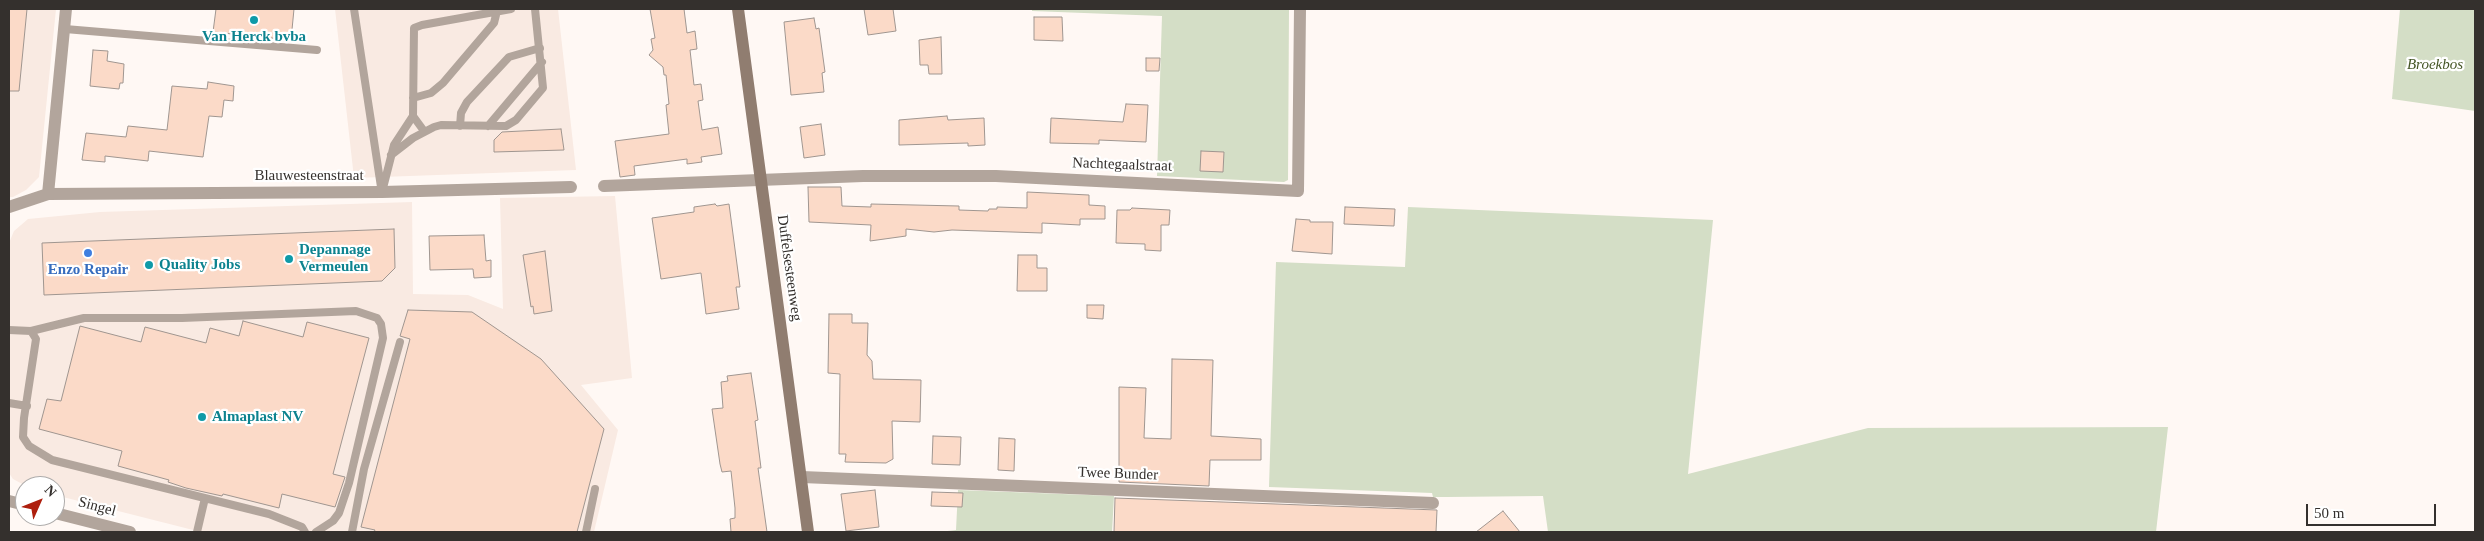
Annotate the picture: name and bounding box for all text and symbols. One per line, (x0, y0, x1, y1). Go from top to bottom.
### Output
marker: Van Herck bvba (248, 14, 260, 26)
place label: Van Herck bvba (202, 28, 306, 46)
park label: Broekbos (2407, 56, 2463, 74)
street label: Nachtegaalstraat (1072, 154, 1172, 176)
street label: Blauwesteenstraat (254, 167, 364, 185)
street label: Duffelsesteenweg (773, 214, 805, 322)
place label: Depannage Vermeulen (299, 241, 371, 276)
marker: Enzo Repair (82, 247, 94, 259)
marker: Depannage Vermeulen (283, 253, 295, 265)
place label: Quality Jobs (159, 256, 240, 274)
marker: Quality Jobs (143, 259, 155, 271)
place label: Enzo Repair (48, 261, 128, 279)
place label: Almaplast NV (212, 408, 303, 426)
marker: Almaplast NV (196, 411, 208, 423)
street label: Twee Bunder (1078, 464, 1158, 484)
north arrow (15, 476, 65, 526)
text: N (42, 482, 59, 500)
street label: Singel (76, 493, 118, 521)
scale bar (2309, 494, 2439, 526)
text: 50 m (2314, 505, 2344, 521)

